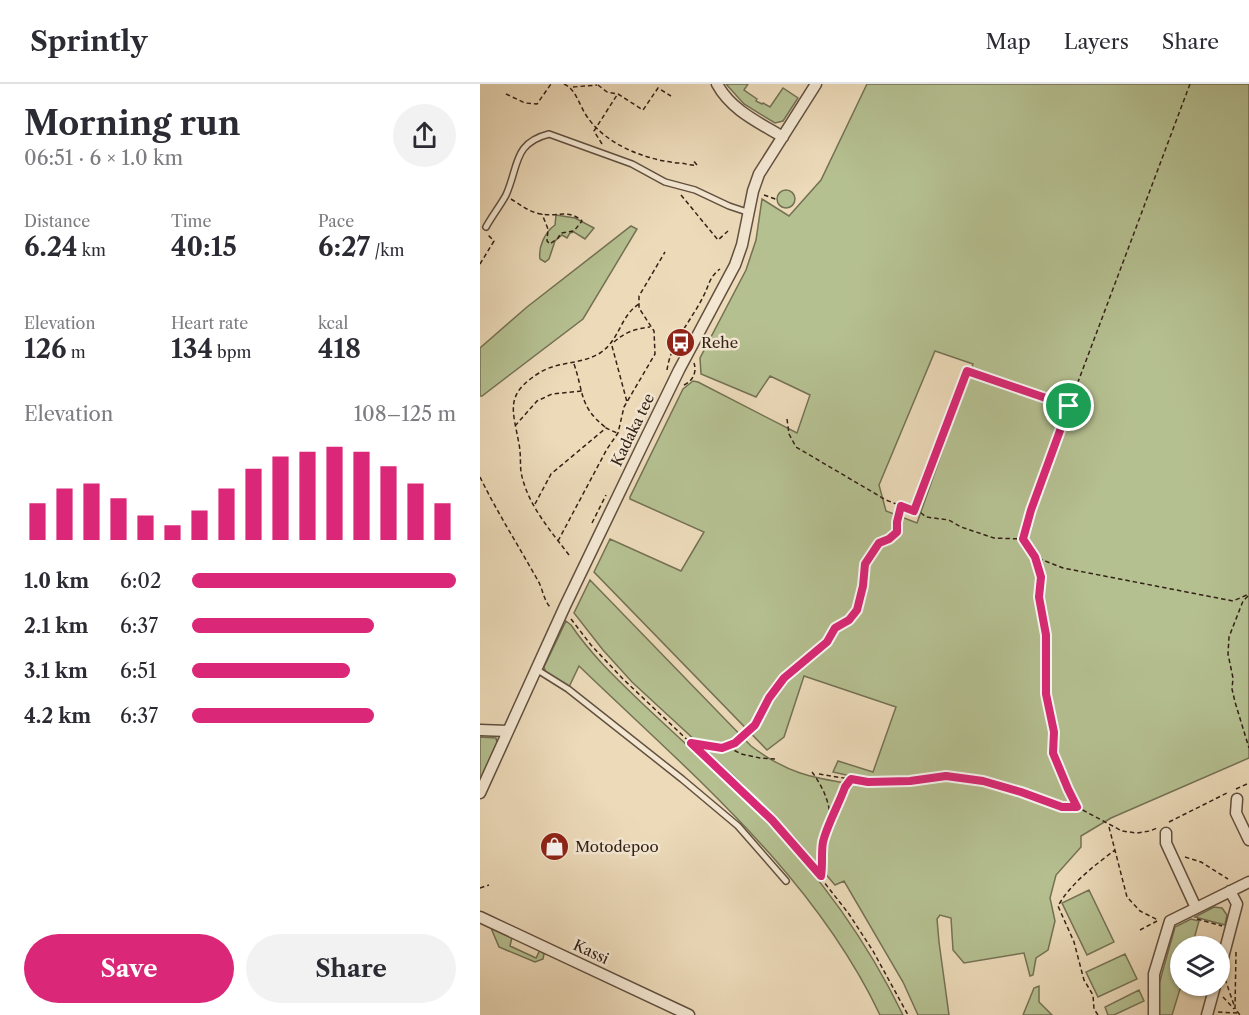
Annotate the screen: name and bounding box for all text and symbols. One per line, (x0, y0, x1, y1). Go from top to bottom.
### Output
text: Sprintly (30, 24, 147, 58)
text: Map (986, 29, 1031, 54)
text: Layers (1064, 29, 1129, 54)
text: Share (1162, 29, 1219, 54)
text: Morning run (24, 103, 240, 144)
button: share (393, 104, 456, 167)
text: 06:51 · 6 × 1.0 km (24, 146, 183, 170)
text: Distance (24, 211, 90, 231)
text: Time (171, 211, 211, 231)
text: Pace (318, 211, 354, 231)
text: 6.24 (24, 231, 78, 263)
text: 40:15 (171, 231, 237, 263)
text: 6:27 (318, 231, 370, 263)
text: km (78, 240, 106, 260)
text: /km (370, 240, 404, 260)
text: Elevation (24, 313, 95, 333)
text: Heart rate (171, 313, 248, 333)
text: kcal (318, 313, 348, 333)
bus stop icon: Rehe (664, 327, 696, 359)
text: 126 (24, 333, 67, 365)
text: 134 (171, 333, 213, 365)
text: 418 (318, 333, 361, 365)
place label: Rehe (701, 333, 738, 352)
text: m (67, 342, 86, 362)
text: bpm (213, 342, 251, 362)
pin (1043, 380, 1094, 431)
icon: arrive (1052, 389, 1085, 422)
street label: Kadaka tee (607, 390, 658, 469)
text: Elevation (24, 402, 113, 426)
text: 108–125 m (354, 402, 456, 426)
text: 1.0 km (24, 569, 89, 593)
text: 6:02 (120, 569, 162, 593)
text: 2.1 km (24, 614, 88, 638)
text: 6:37 (120, 614, 158, 638)
text: 3.1 km (24, 659, 88, 683)
text: 6:51 (120, 659, 157, 683)
text: 4.2 km (24, 704, 91, 728)
text: 6:37 (120, 704, 158, 728)
shop icon: Motodepoo (538, 831, 570, 863)
place label: Motodepoo (575, 837, 659, 856)
button: Save (24, 934, 234, 1003)
button: Share (246, 934, 456, 1003)
street label: Kassi (570, 935, 612, 968)
map controls (1170, 936, 1230, 996)
button: layers (1170, 936, 1230, 996)

